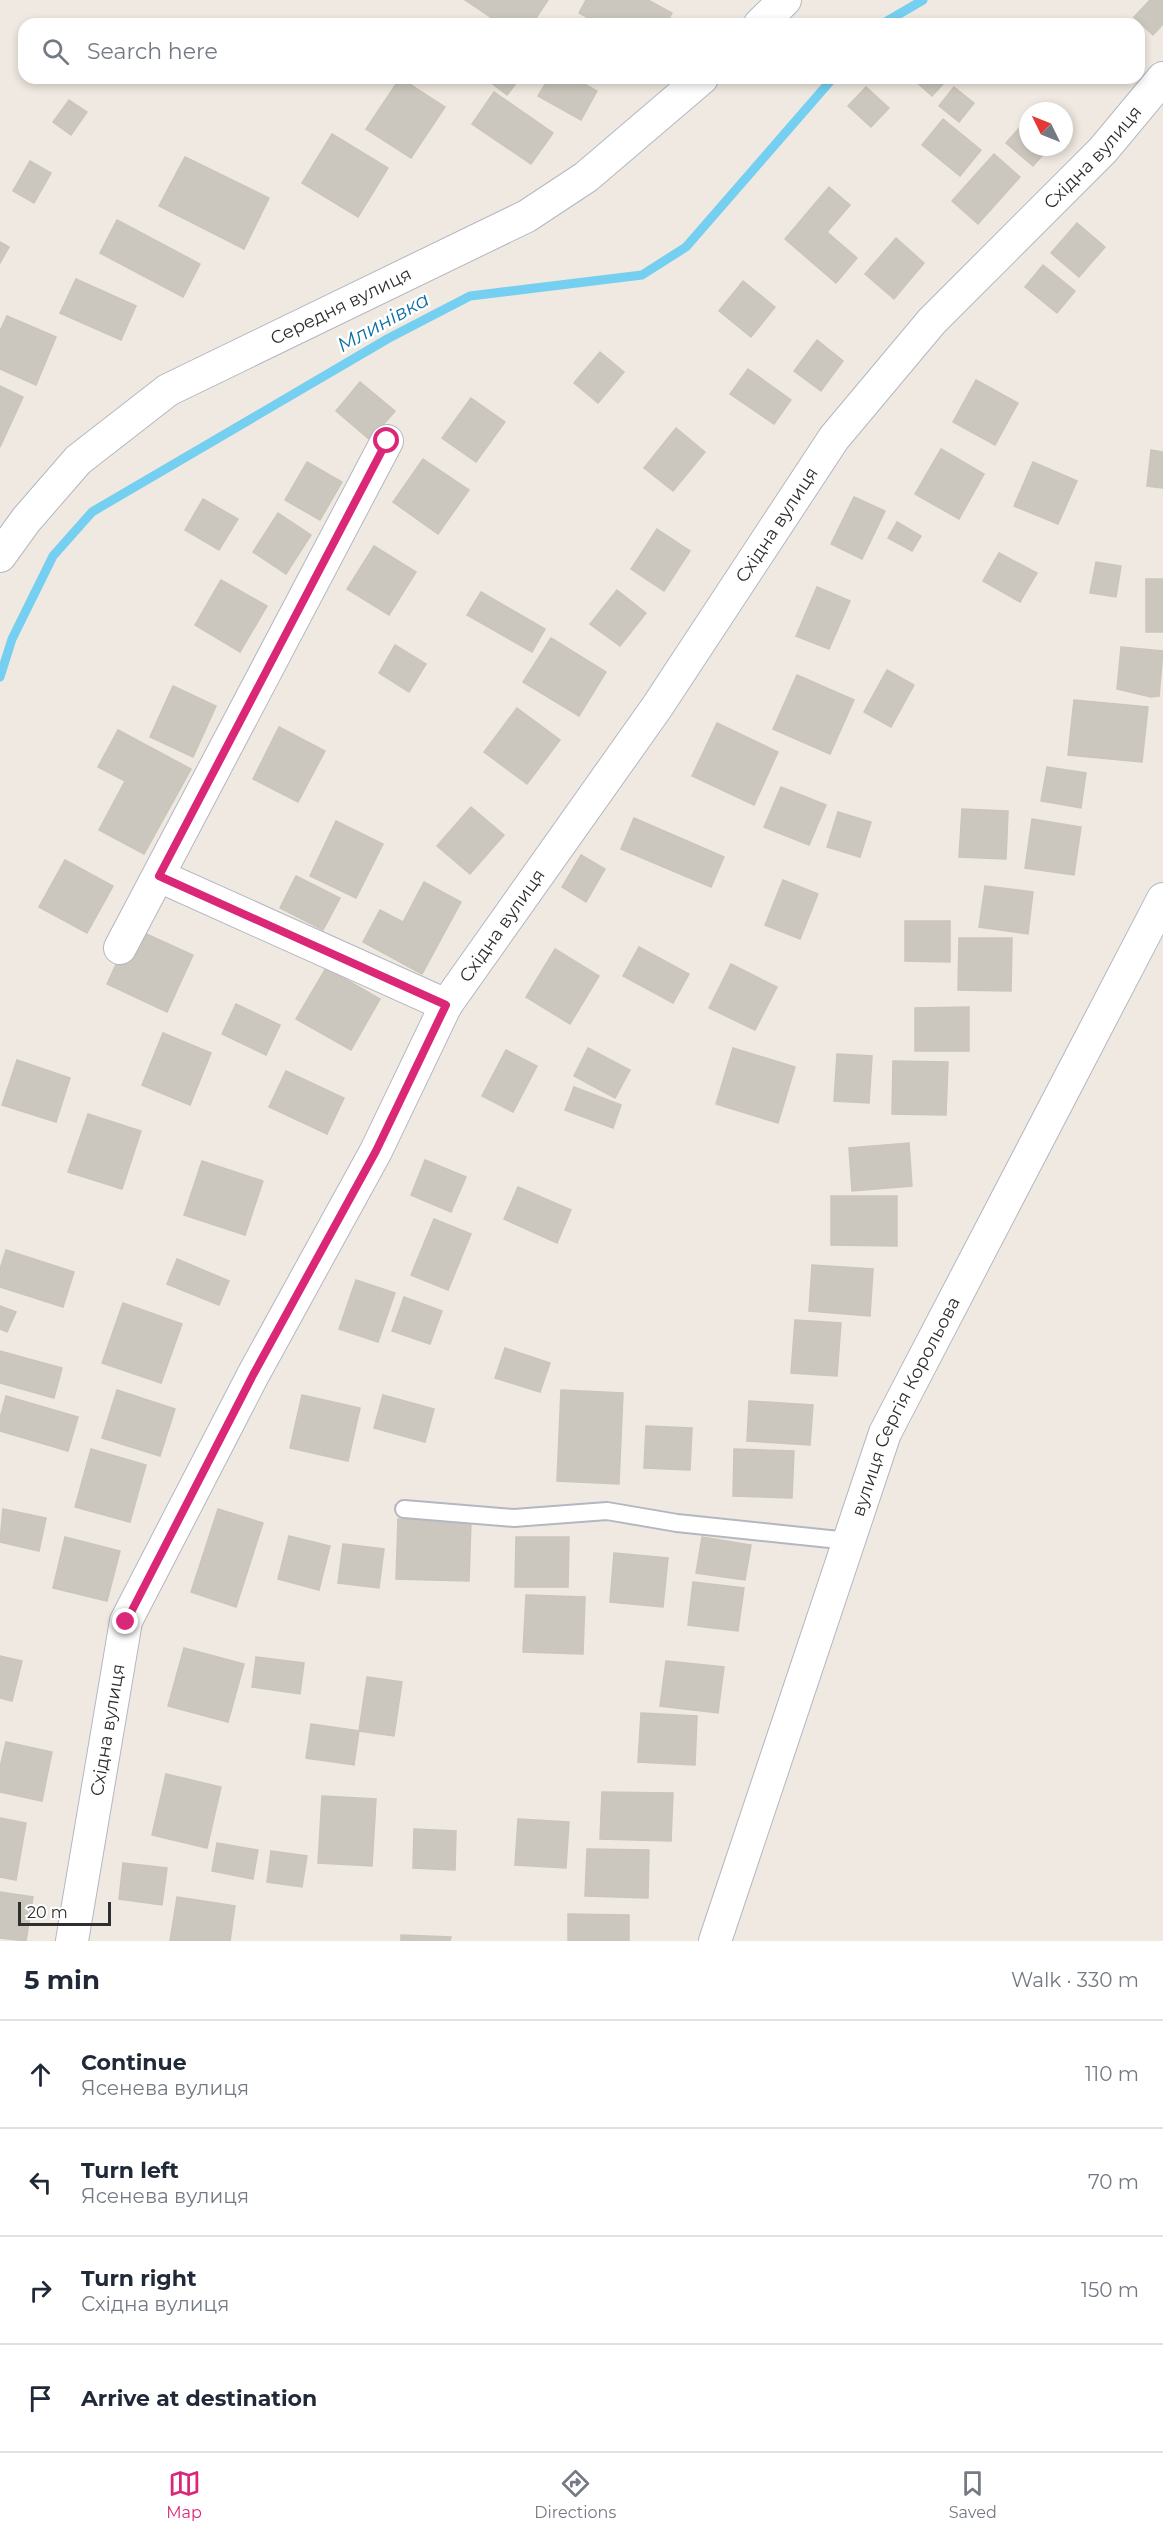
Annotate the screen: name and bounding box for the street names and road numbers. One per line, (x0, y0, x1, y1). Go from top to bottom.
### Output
street label: Східна вулиця (1039, 101, 1146, 214)
street label: Середня вулиця (267, 263, 415, 350)
street label: Східна вулиця (731, 463, 823, 587)
street label: Східна вулиця (455, 865, 550, 987)
street label: вулиця Сергія Корольова (847, 1293, 965, 1519)
street label: Східна вулиця (86, 1662, 130, 1798)

